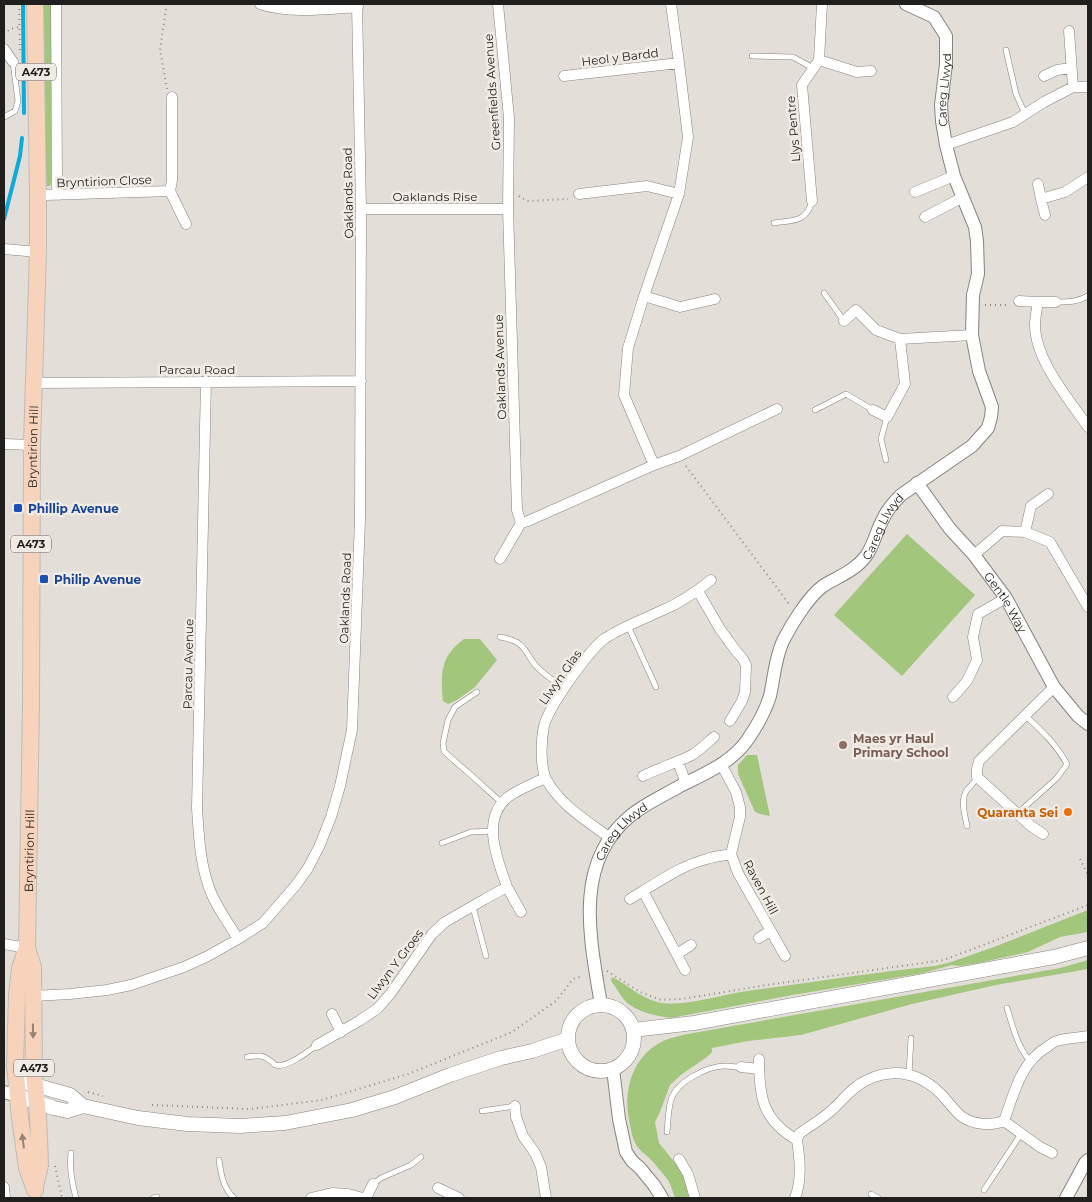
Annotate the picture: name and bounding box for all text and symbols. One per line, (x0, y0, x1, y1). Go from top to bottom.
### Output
street label: Greenfields Avenue (480, 33, 504, 151)
street label: Heol y Bardd (581, 45, 659, 69)
street label: Careg Llwyd (933, 53, 954, 128)
road number: A473 (16, 64, 56, 80)
street label: Llys Pentre (783, 95, 803, 163)
street label: Oaklands Road (340, 147, 356, 239)
street label: Bryntirion Close (56, 172, 152, 190)
street label: Oaklands Rise (393, 189, 477, 204)
street label: Oaklands Avenue (491, 314, 509, 420)
street label: Parcau Road (159, 362, 235, 377)
street label: Bryntirion Hill (24, 405, 41, 488)
street label: Careg Llwyd (858, 490, 907, 563)
place label: Phillip Avenue (28, 501, 119, 516)
marker: Phillip Avenue (12, 502, 24, 514)
road number: A473 (11, 536, 51, 552)
street label: Oaklands Road (336, 552, 354, 644)
street label: Gentle Way (981, 568, 1031, 635)
place label: Philip Avenue (54, 572, 142, 587)
marker: Philip Avenue (38, 573, 50, 585)
street label: Parcau Avenue (180, 619, 196, 709)
street label: Llwyn Glas (536, 646, 585, 708)
place label: Maes yr Haul Primary School (853, 731, 949, 760)
marker: Maes yr Haul Primary School (837, 739, 849, 751)
street label: Careg Llwyd (591, 799, 650, 863)
place label: Quaranta Sei (977, 805, 1058, 820)
marker: Quaranta Sei (1062, 806, 1074, 818)
street label: Bryntirion Hill (20, 809, 37, 892)
street label: Raven Hill (740, 857, 782, 917)
street label: Llwyn Y Groes (364, 926, 426, 1002)
one-way arrow (29, 1023, 37, 1039)
road number: A473 (14, 1060, 54, 1076)
one-way arrow (19, 1132, 27, 1148)

